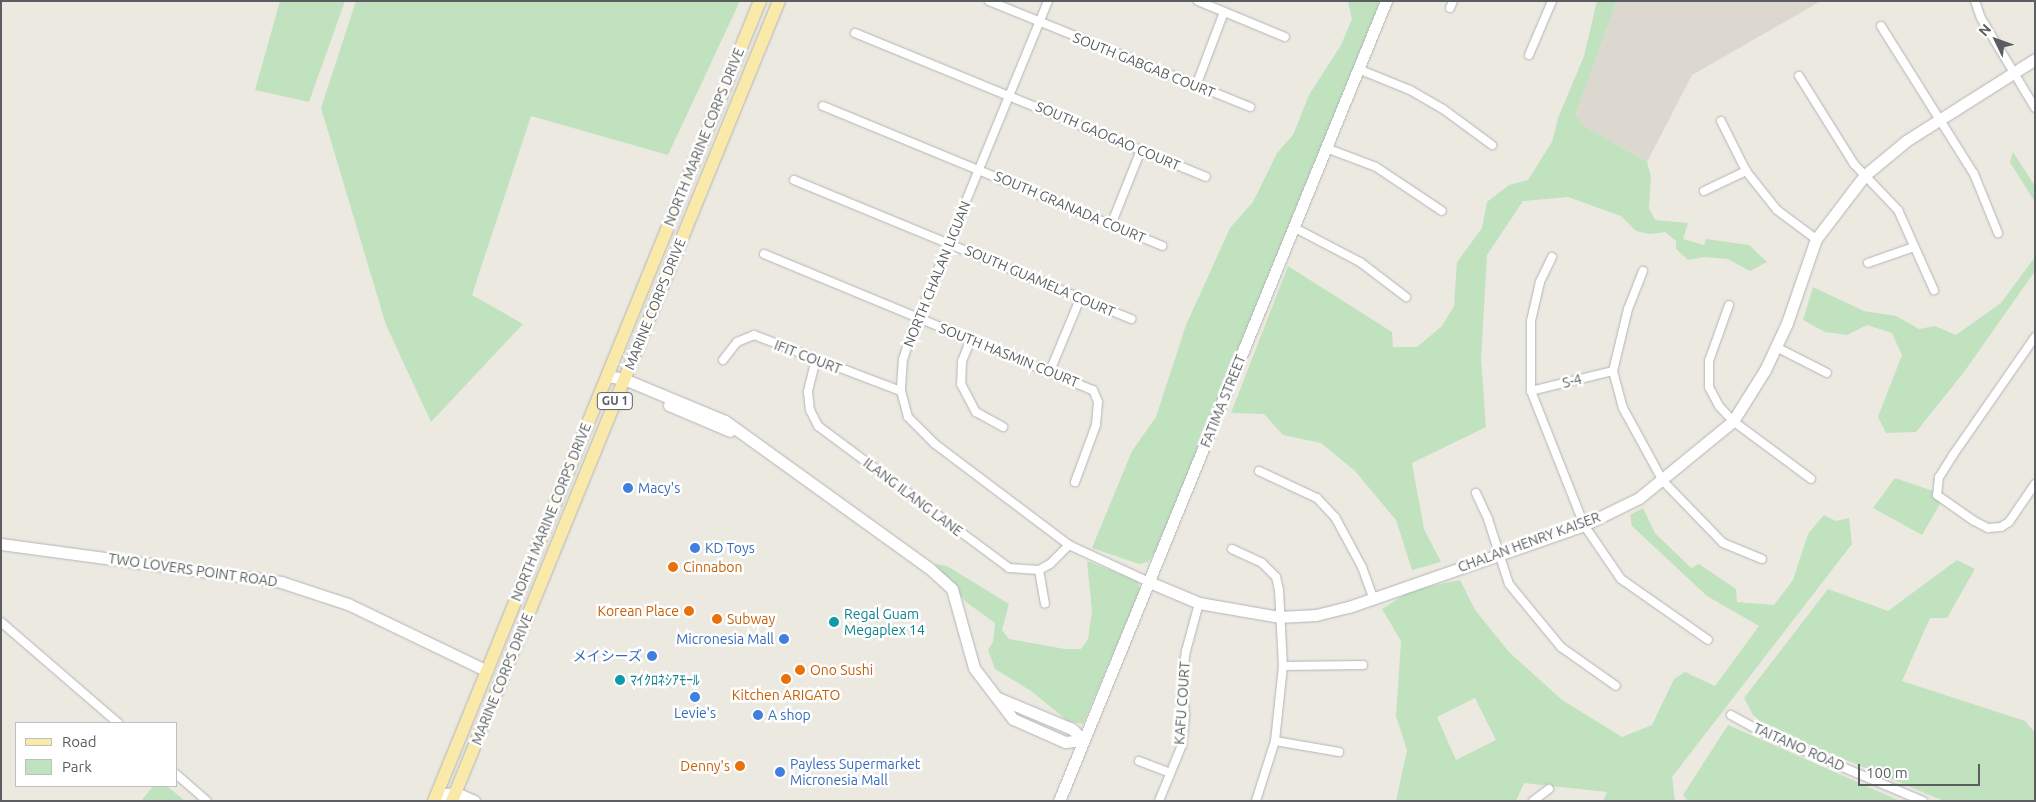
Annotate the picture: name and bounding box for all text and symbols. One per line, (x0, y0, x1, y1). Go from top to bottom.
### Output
north arrow (1971, 15, 2021, 65)
text: N (1975, 21, 1994, 39)
street label: SOUTH GABGAB COURT (1071, 29, 1217, 101)
street label: NORTH MARINE CORPS DRIVE (660, 45, 748, 229)
street label: SOUTH GAOGAO COURT (1033, 98, 1183, 174)
street label: SOUTH GRANADA COURT (992, 168, 1148, 246)
street label: NORTH CHALAN LIGUAN (900, 198, 974, 350)
street label: MARINE CORPS DRIVE (621, 236, 689, 372)
street label: SOUTH GUAMELA COURT (962, 242, 1118, 320)
street label: SOUTH HASMIN COURT (937, 319, 1081, 391)
street label: IFIT COURT (772, 336, 844, 378)
street label: FATIMA STREET (1197, 352, 1249, 450)
street label: S-4 (1561, 371, 1583, 391)
road number: GU 1 (596, 392, 634, 411)
street label: NORTH MARINE CORPS DRIVE (507, 420, 595, 604)
street label: ILANG ILANG LANE (860, 454, 966, 540)
place label: Macy's (638, 480, 680, 496)
marker: Macy's (622, 482, 634, 494)
street label: CHALAN HENRY KAISER (1455, 508, 1603, 576)
place label: KD Toys (705, 540, 755, 556)
marker: KD Toys (689, 542, 701, 554)
street label: TWO LOVERS POINT ROAD (107, 550, 279, 590)
place label: Cinnabon (683, 559, 743, 575)
marker: Cinnabon (667, 561, 679, 573)
place label: Korean Place (598, 603, 679, 619)
marker: Korean Place (683, 605, 695, 617)
place label: Regal Guam Megaplex 14 (844, 606, 925, 638)
street label: MARINE CORPS DRIVE (468, 611, 536, 747)
place label: Subway (727, 611, 775, 627)
marker: Subway (711, 613, 723, 625)
marker: Regal Guam Megaplex 14 (828, 616, 840, 628)
place label: Micronesia Mall (676, 631, 774, 647)
marker: Micronesia Mall (778, 633, 790, 645)
place label: メイシーズ (572, 648, 642, 664)
marker: メイシーズ (646, 650, 658, 662)
street label: KAFU COURT (1171, 661, 1193, 745)
place label: Ono Sushi (810, 662, 873, 678)
marker: Ono Sushi (794, 664, 806, 676)
place label: ﾏｲｸﾛﾈｼｱﾓｰﾙ (630, 672, 700, 688)
marker: Kitchen ARIGATO (780, 673, 792, 685)
marker: ﾏｲｸﾛﾈｼｱﾓｰﾙ (614, 674, 626, 686)
place label: Kitchen ARIGATO (732, 687, 840, 703)
marker: Levie's (689, 691, 701, 703)
place label: Levie's (674, 705, 716, 721)
place label: A shop (768, 707, 811, 723)
marker: A shop (752, 709, 764, 721)
street label: TAITANO ROAD (1751, 719, 1847, 775)
legend (15, 722, 178, 787)
text: Road (62, 733, 97, 750)
scale bar (1861, 754, 1984, 786)
place label: Payless Supermarket Micronesia Mall (790, 756, 920, 789)
text: Park (62, 758, 92, 775)
place label: Denny's (680, 758, 730, 774)
marker: Denny's (734, 760, 746, 772)
text: 100 m (1866, 764, 1908, 781)
marker: Payless Supermarket Micronesia Mall (774, 766, 786, 778)

